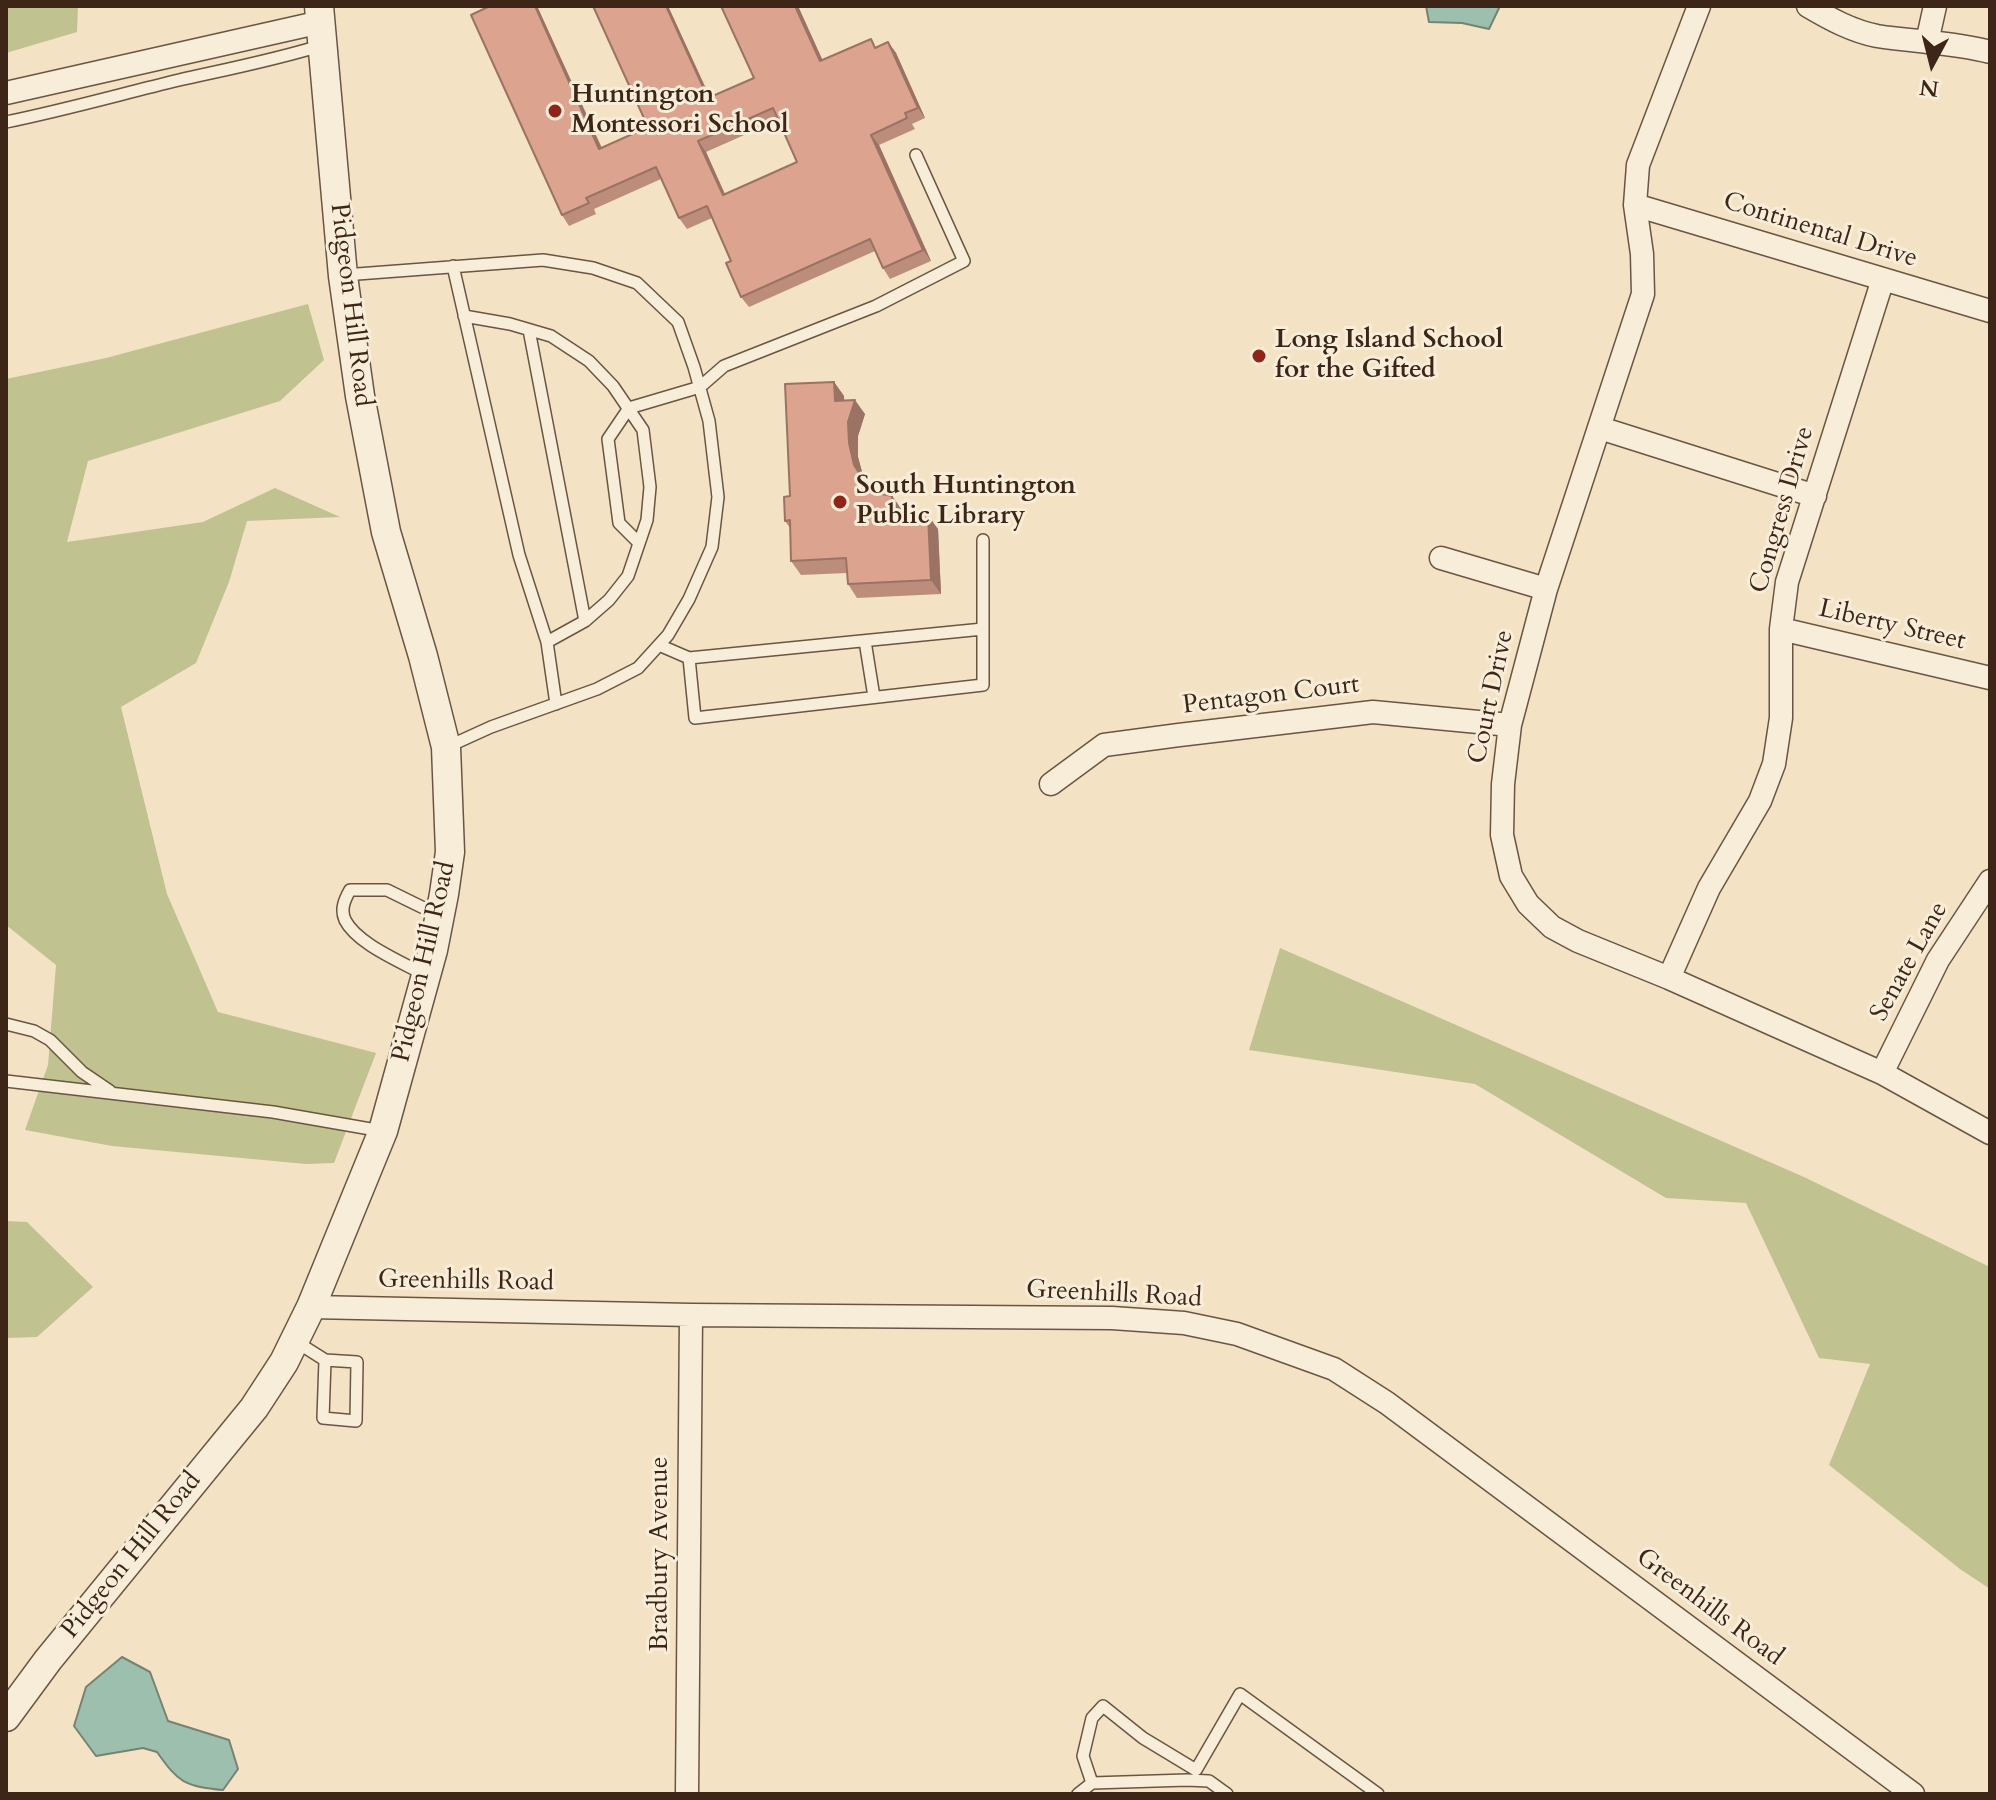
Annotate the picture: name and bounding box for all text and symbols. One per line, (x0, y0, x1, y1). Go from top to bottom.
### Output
north arrow (1892, 24, 1972, 104)
text: N (1918, 72, 1940, 104)
place label: Huntington Montessori School (571, 80, 788, 142)
marker: Huntington Montessori School (546, 102, 564, 120)
street label: Continental Drive (1719, 187, 1921, 275)
street label: Pidgeon Hill Road (322, 201, 378, 409)
place label: Long Island School for the Gifted (1275, 325, 1503, 386)
marker: Long Island School for the Gifted (1250, 347, 1268, 365)
street label: Congress Drive (1744, 423, 1822, 597)
place label: South Huntington Public Library (856, 471, 1076, 532)
marker: South Huntington Public Library (831, 493, 849, 511)
street label: Liberty Street (1816, 594, 1968, 658)
street label: Court Drive (1463, 627, 1521, 767)
street label: Pentagon Court (1181, 670, 1361, 722)
street label: Pidgeon Hill Road (387, 859, 463, 1065)
street label: Senate Lane (1865, 897, 1955, 1027)
street label: Greenhills Road (378, 1265, 554, 1299)
street label: Greenhills Road (1025, 1275, 1203, 1315)
street label: Bradbury Avenue (645, 1457, 677, 1651)
street label: Pidgeon Hill Road (55, 1466, 209, 1646)
street label: Greenhills Road (1629, 1543, 1789, 1673)

